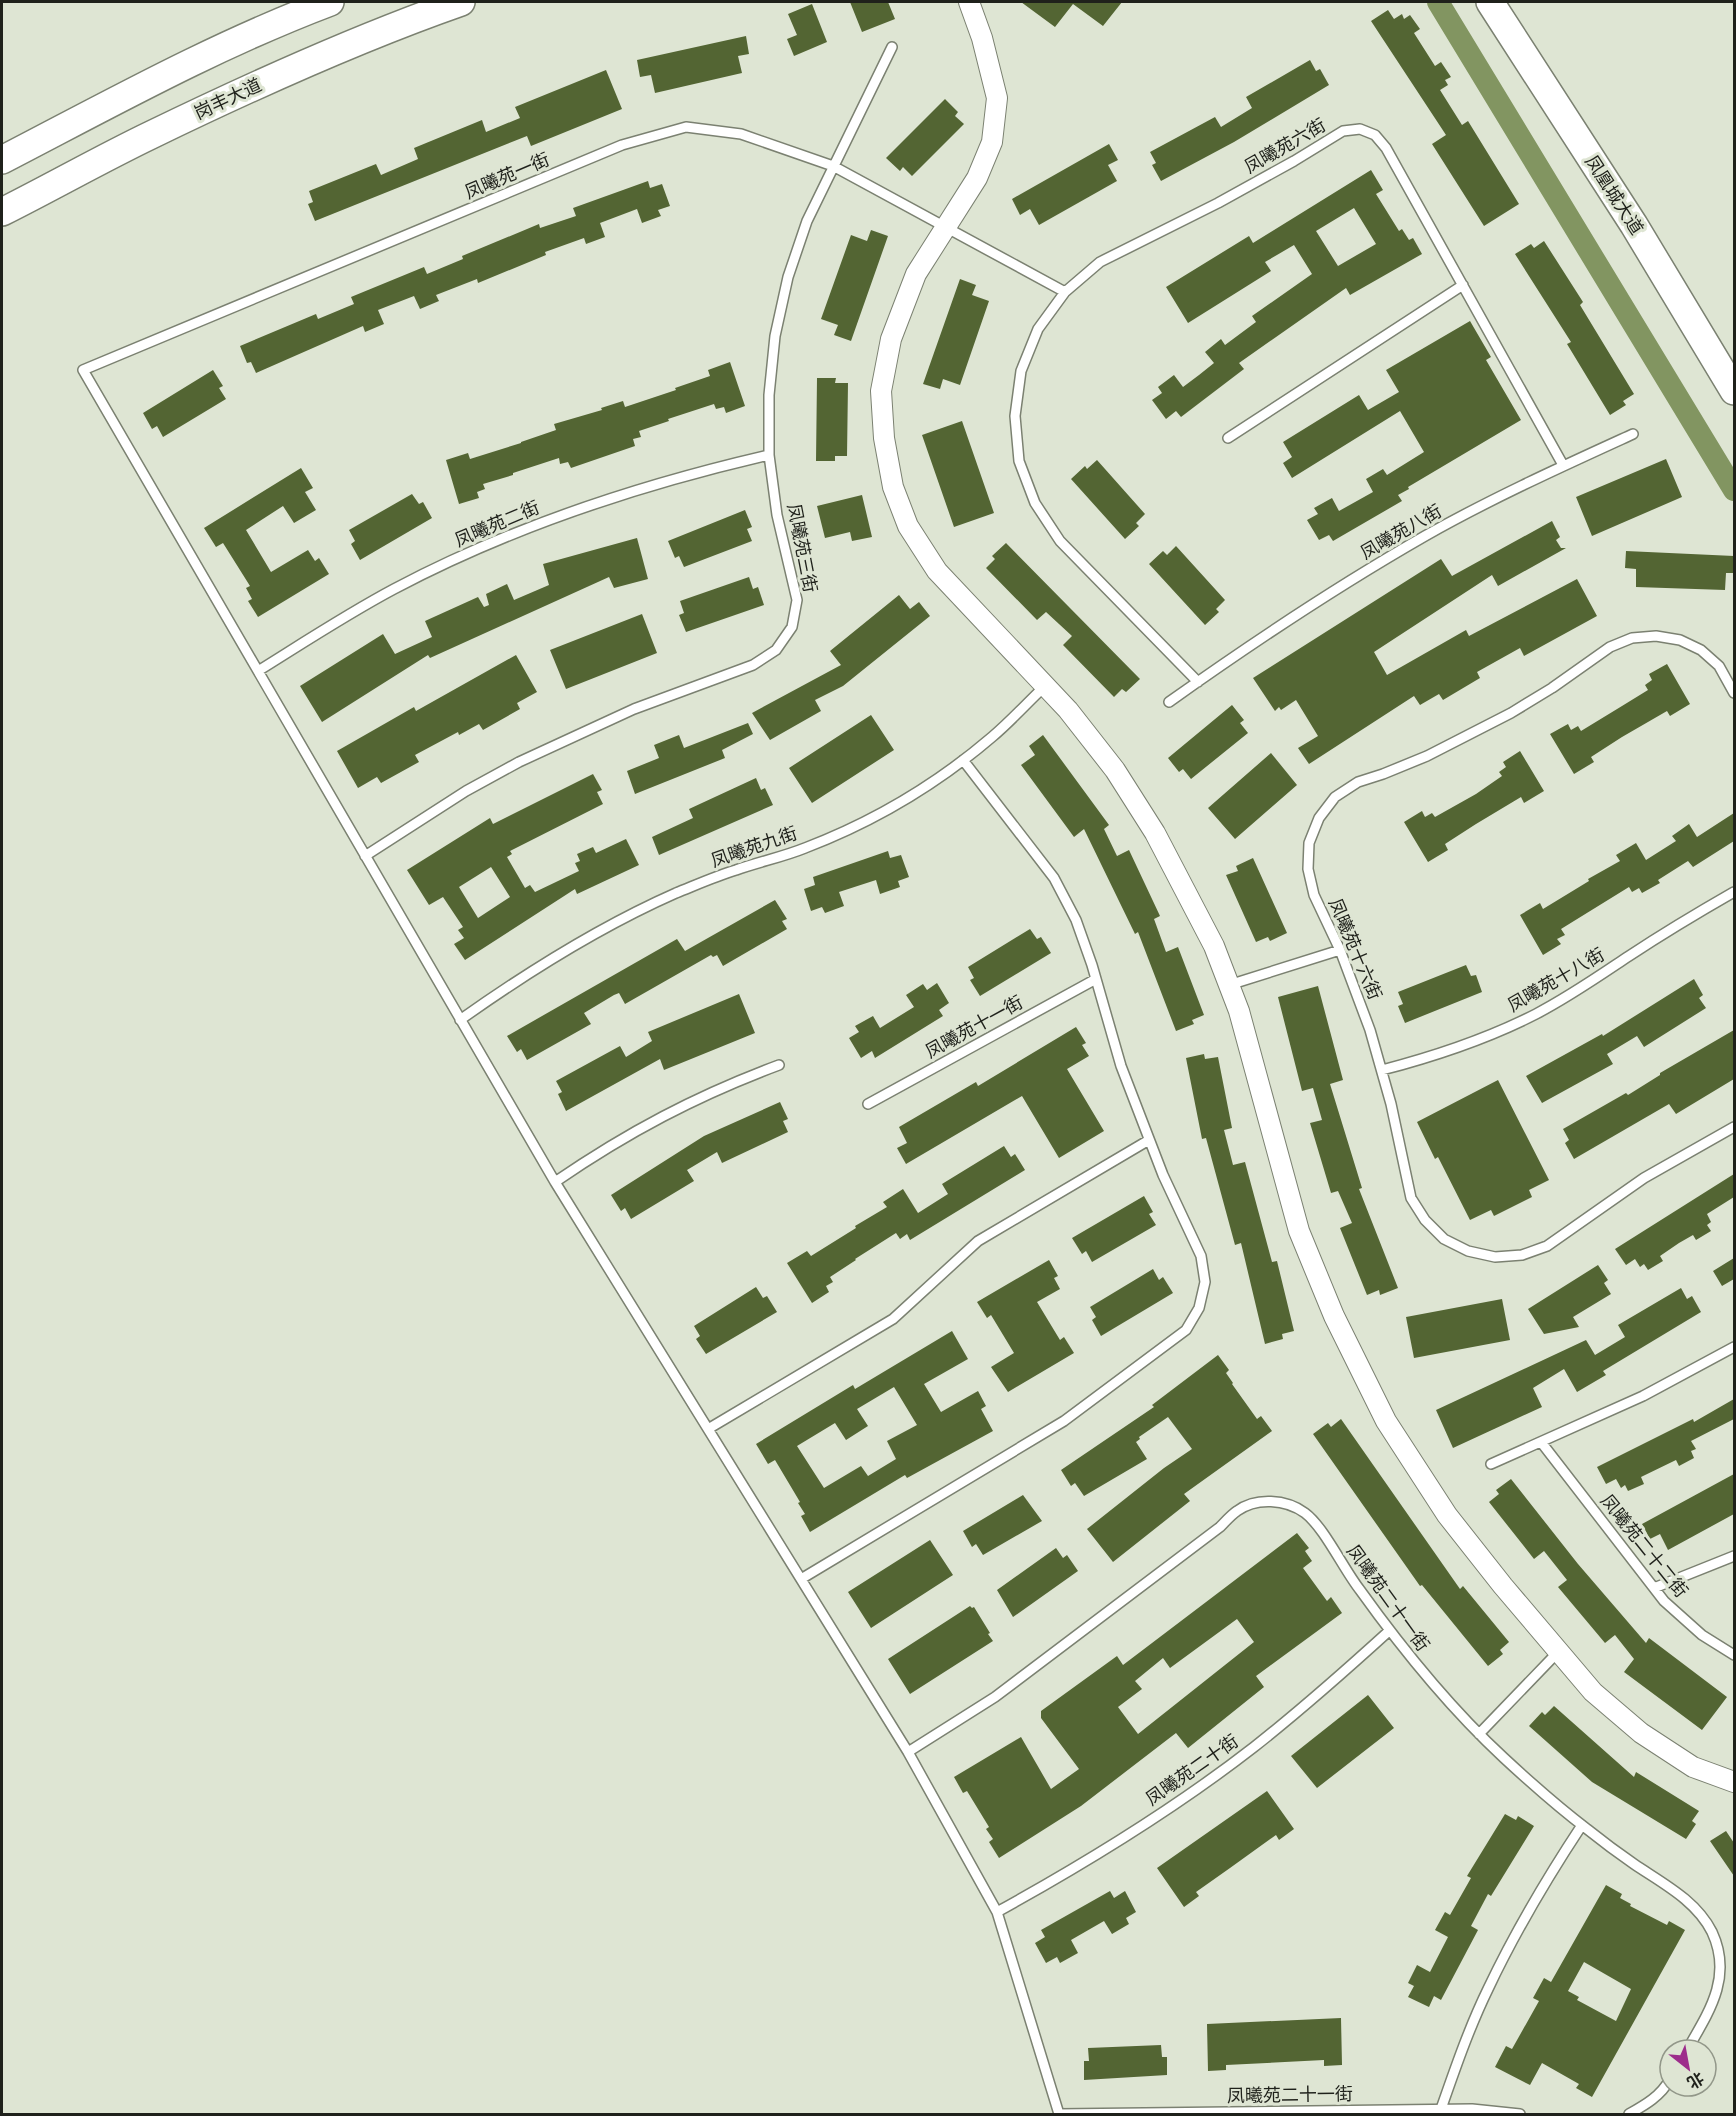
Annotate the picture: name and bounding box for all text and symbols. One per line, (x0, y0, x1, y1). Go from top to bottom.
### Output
street label: 岗丰大道 (191, 74, 265, 123)
street label: 凤曦苑六街 (1241, 114, 1329, 177)
street label: 凤曦苑一街 (461, 148, 552, 203)
street label: 凤凰城大道 (1581, 151, 1648, 238)
street label: 凤曦苑二街 (451, 496, 542, 551)
street label: 凤曦苑八街 (1357, 500, 1445, 563)
street label: 凤曦苑三街 (784, 502, 821, 594)
street label: 凤曦苑九街 (708, 822, 800, 871)
street label: 凤曦苑十六街 (1325, 895, 1386, 1003)
street label: 凤曦苑十八街 (1504, 943, 1608, 1016)
street label: 凤曦苑十一街 (921, 991, 1026, 1062)
street label: 凤曦苑二十二街 (1597, 1490, 1692, 1601)
street label: 凤曦苑二十一街 (1343, 1541, 1434, 1655)
street label: 凤曦苑二十街 (1141, 1730, 1242, 1809)
north arrow (1658, 2038, 1718, 2098)
text: 北 (1684, 2068, 1707, 2093)
street label: 凤曦苑二十一街 (1227, 2083, 1353, 2106)

